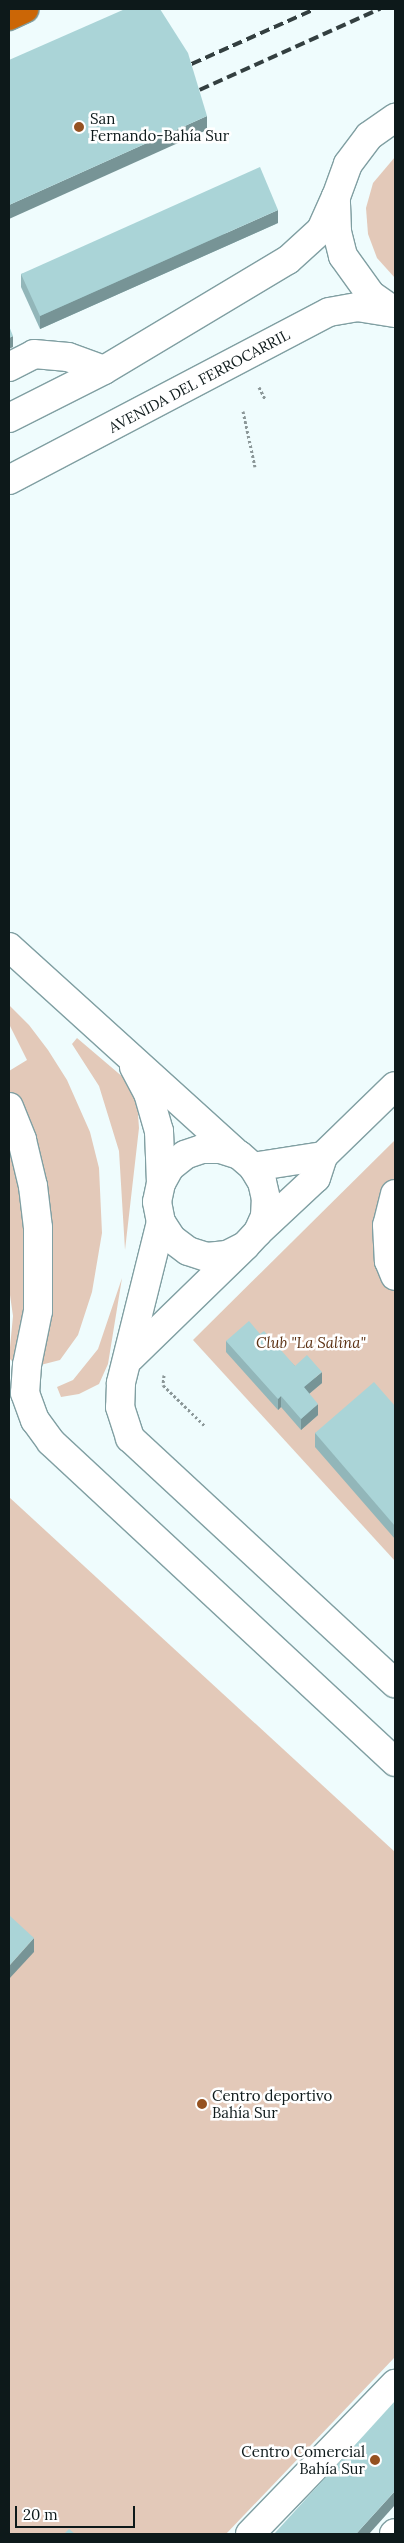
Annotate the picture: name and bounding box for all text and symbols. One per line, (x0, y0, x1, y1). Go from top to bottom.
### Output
place label: San Fernando-Bahía Sur (90, 109, 229, 144)
marker: San Fernando-Bahía Sur (72, 120, 86, 134)
street label: AVENIDA DEL FERROCARRIL (106, 326, 292, 436)
park label: Club "La Salina" (256, 1334, 366, 1352)
place label: Centro deportivo Bahía Sur (212, 2086, 332, 2121)
marker: Centro deportivo Bahía Sur (196, 2098, 208, 2110)
place label: Centro Comercial Bahía Sur (241, 2442, 365, 2477)
marker: Centro Comercial Bahía Sur (369, 2454, 381, 2466)
scale bar (18, 2496, 138, 2528)
text: 20 m (23, 2505, 58, 2524)

